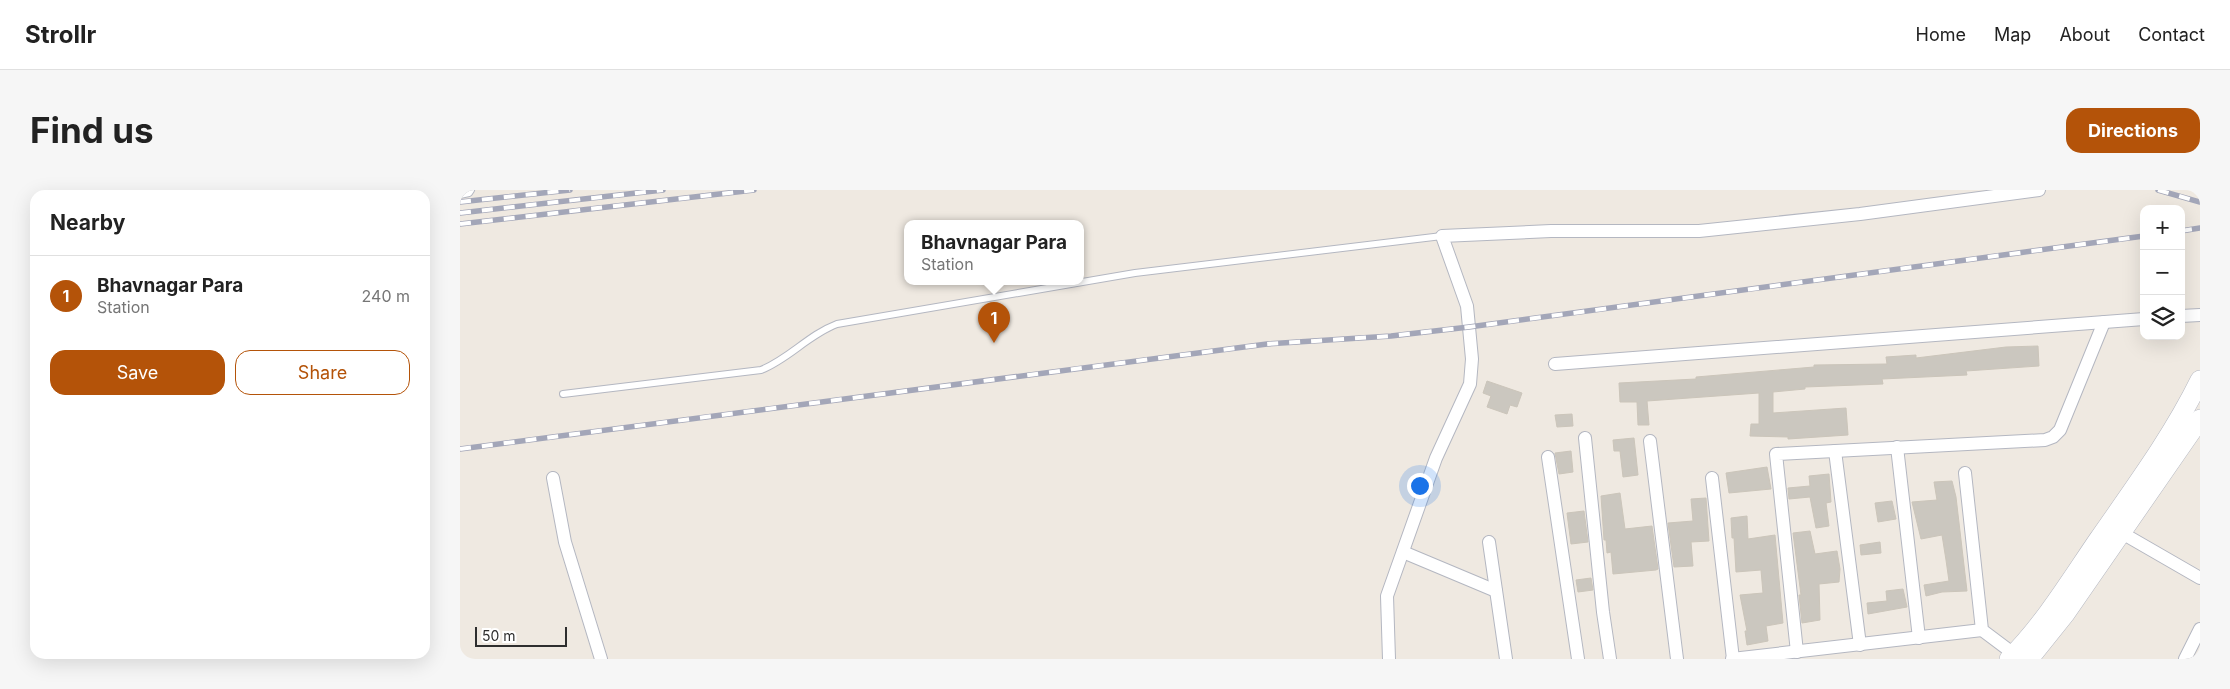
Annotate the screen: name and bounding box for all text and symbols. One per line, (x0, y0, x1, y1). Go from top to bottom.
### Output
text: Strollr (25, 20, 96, 49)
text: Home (1916, 24, 1966, 45)
text: Map (1994, 24, 2031, 45)
text: About (2059, 24, 2110, 45)
text: Contact (2138, 24, 2205, 45)
button: Directions (2066, 108, 2200, 153)
text: Find us (30, 109, 154, 151)
map controls (2140, 205, 2185, 340)
button: + (2140, 205, 2185, 250)
text: Nearby (50, 210, 125, 235)
popup (904, 220, 1084, 285)
text: Bhavnagar Para (921, 231, 1067, 254)
button: − (2140, 250, 2185, 295)
text: Station (921, 254, 974, 274)
text: Bhavnagar Para (97, 274, 243, 297)
text: 1 (63, 286, 69, 306)
text: 240 m (362, 286, 410, 306)
button: layers (2140, 295, 2185, 340)
text: Station (97, 297, 150, 317)
pin: 1 (978, 302, 1010, 343)
button: Save (50, 350, 225, 395)
button: Share (235, 350, 410, 395)
your location (1407, 473, 1433, 499)
scale bar (475, 624, 568, 647)
text: 50 m (482, 627, 516, 644)

